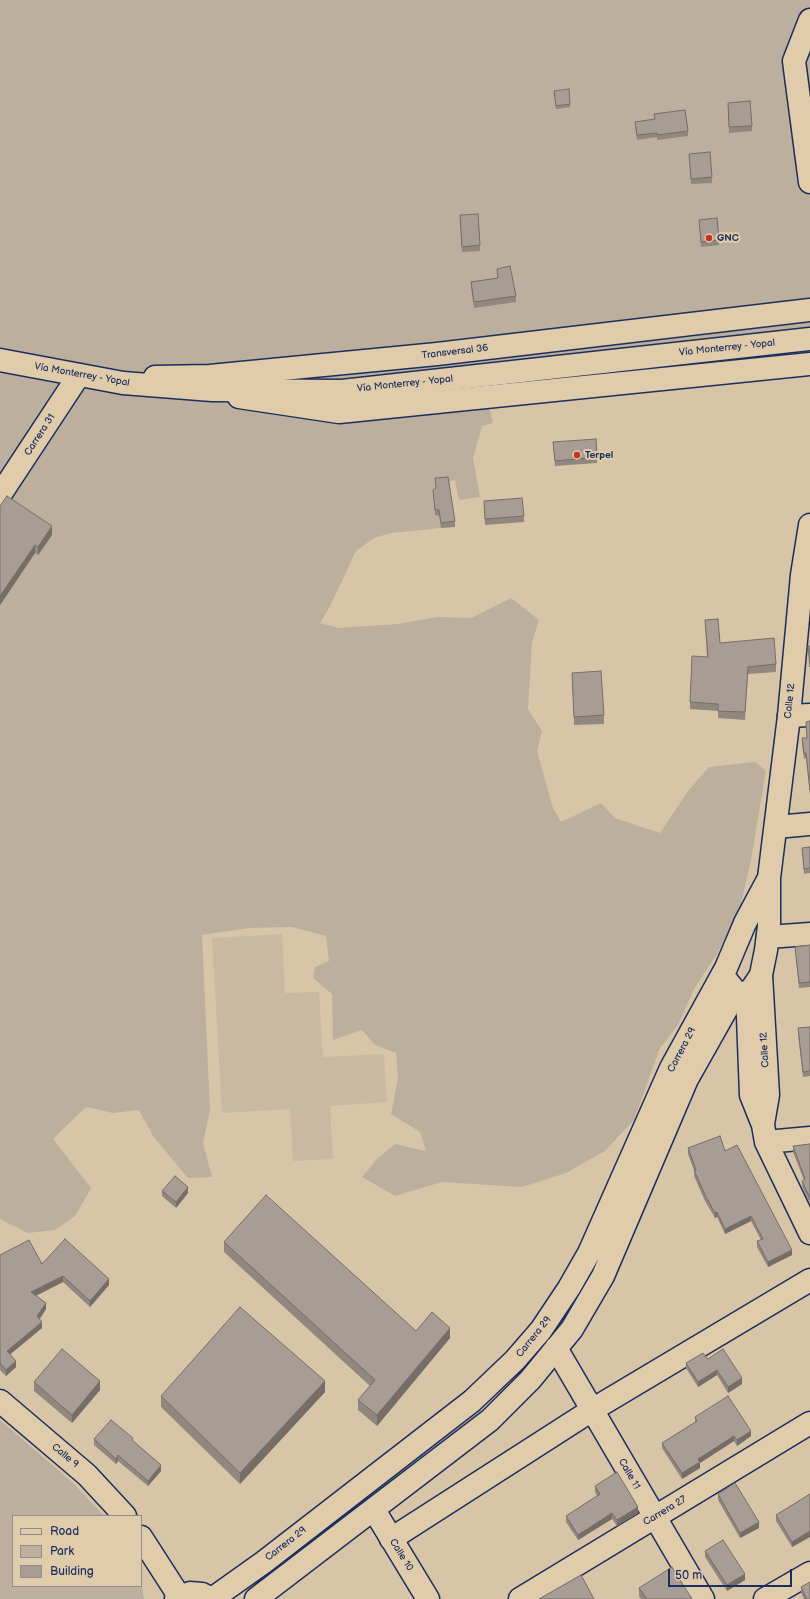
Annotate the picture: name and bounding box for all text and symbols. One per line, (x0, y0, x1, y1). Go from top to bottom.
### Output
place label: GNC (717, 232, 739, 244)
marker: GNC (704, 233, 714, 243)
street label: Vía Monterrey - Yopal (678, 337, 776, 359)
street label: Transversal 36 (421, 342, 489, 362)
street label: Vía Monterrey - Yopal (34, 361, 130, 389)
street label: Vía Monterrey - Yopal (356, 373, 454, 395)
street label: Carrera 31 (22, 412, 58, 458)
place label: Terpel (585, 449, 613, 461)
marker: Terpel (572, 450, 582, 460)
street label: Calle 12 (782, 683, 798, 719)
street label: Carrera 29 (665, 1025, 699, 1075)
street label: Calle 12 (758, 1032, 772, 1068)
street label: Carrera 29 (514, 1314, 554, 1360)
street label: Calle 9 (49, 1441, 81, 1471)
street label: Calle 11 (615, 1456, 643, 1492)
street label: Carrera 27 (641, 1493, 689, 1529)
legend (12, 1515, 142, 1587)
text: Road (50, 1524, 79, 1539)
street label: Carrera 29 (263, 1524, 309, 1564)
street label: Calle 10 (386, 1537, 416, 1573)
text: Park (50, 1544, 74, 1559)
scale bar (670, 1561, 794, 1587)
text: Building (50, 1564, 94, 1579)
text: 50 m (675, 1568, 702, 1583)

